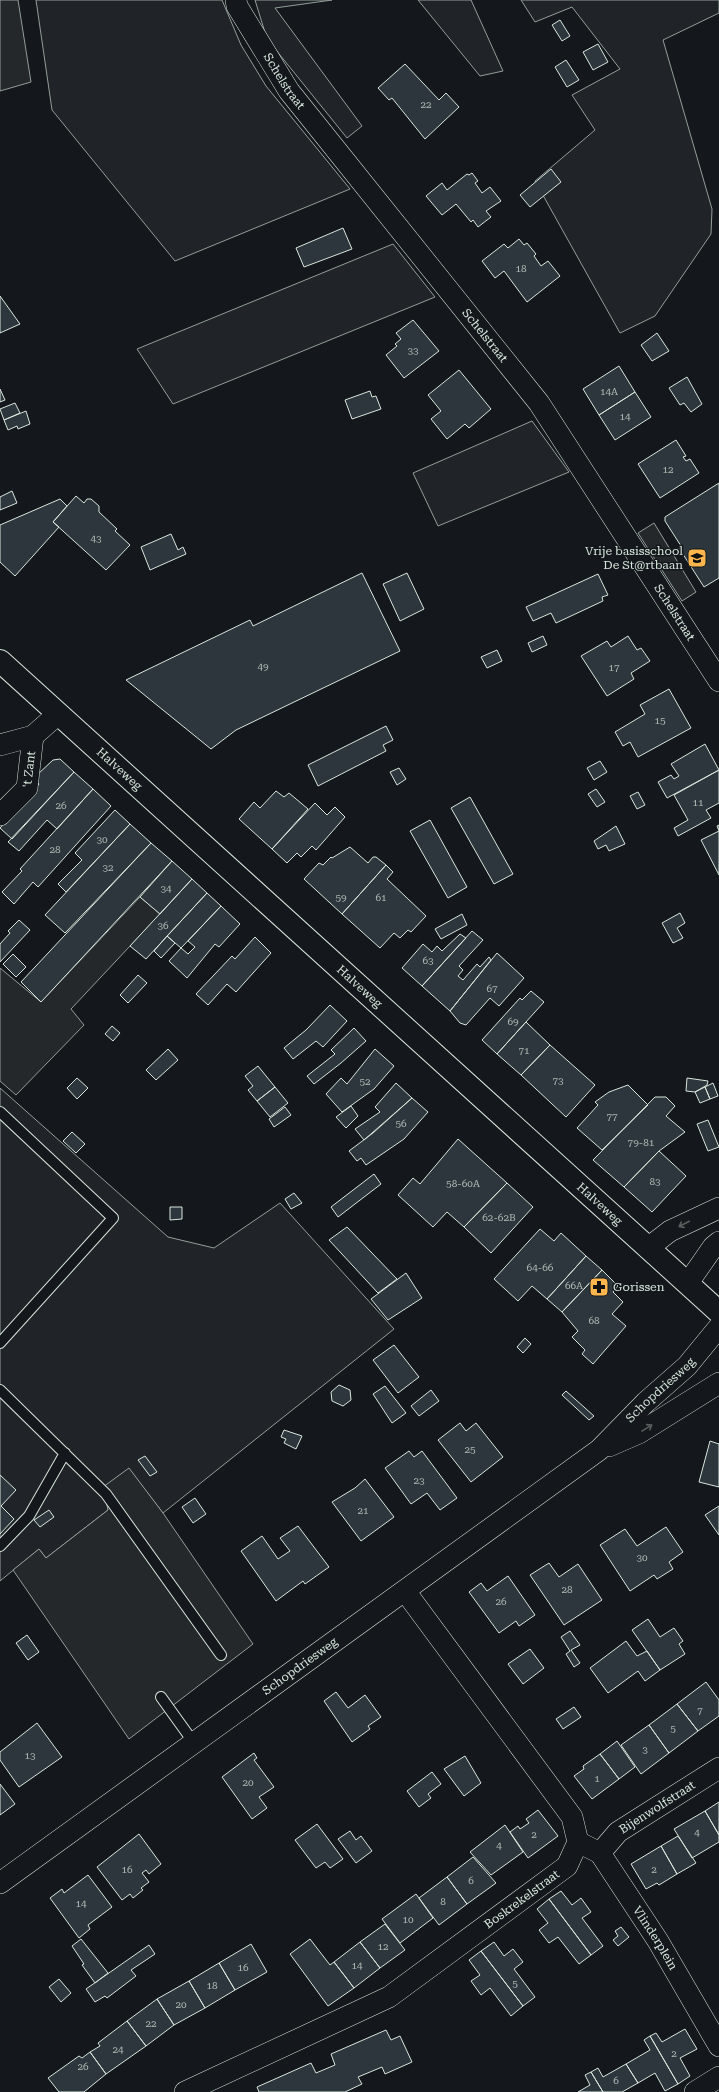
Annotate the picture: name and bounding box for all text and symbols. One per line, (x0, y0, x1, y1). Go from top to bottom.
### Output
street label: Schelstraat (261, 51, 308, 113)
house number: 22 (420, 99, 432, 110)
house number: 18 (515, 263, 527, 274)
street label: Schelstraat (459, 306, 511, 365)
house number: 33 (407, 345, 419, 356)
house number: 14A (600, 386, 618, 397)
house number: 14 (619, 411, 631, 422)
house number: 12 (662, 464, 674, 475)
house number: 43 (90, 533, 102, 544)
place label: Vrije basisschool De St@rtbaan (585, 544, 683, 572)
school or university icon: Vrije basisschool De St@rtbaan (686, 547, 708, 569)
street label: Schelstraat (651, 581, 698, 644)
house number: 49 (257, 661, 269, 672)
house number: 17 (608, 662, 620, 673)
house number: 15 (654, 715, 666, 726)
street label: Halveweg (94, 745, 145, 793)
street label: 't Zant (20, 750, 38, 788)
house number: 11 (692, 797, 704, 808)
house number: 26 (55, 800, 67, 811)
house number: 30 (96, 834, 108, 845)
house number: 28 (49, 844, 61, 855)
house number: 32 (102, 862, 114, 873)
house number: 34 (160, 883, 172, 894)
house number: 59 (335, 892, 347, 903)
house number: 61 (375, 892, 387, 903)
house number: 36 (157, 920, 169, 931)
house number: 63 (422, 955, 434, 966)
street label: Halveweg (334, 962, 385, 1011)
house number: 67 (486, 983, 498, 994)
house number: 69 (507, 1016, 519, 1027)
house number: 71 (518, 1045, 530, 1056)
house number: 73 (552, 1075, 564, 1086)
house number: 52 (359, 1076, 371, 1087)
house number: 77 (606, 1111, 618, 1122)
house number: 56 (395, 1118, 407, 1129)
house number: 79-81 (628, 1137, 655, 1148)
house number: 83 (649, 1176, 661, 1187)
house number: 58-60A (446, 1178, 480, 1189)
street label: Halveweg (574, 1180, 625, 1228)
house number: 62-62B (482, 1212, 516, 1223)
one-way arrow (678, 1221, 690, 1228)
house number: 64-66 (527, 1262, 554, 1273)
pharmacy icon: Gorissen (588, 1276, 610, 1298)
house number: 66A (565, 1280, 583, 1291)
place label: Gorissen (613, 1280, 665, 1294)
house number: 68 (588, 1315, 600, 1326)
street label: Schopdriesweg (623, 1355, 698, 1425)
one-way arrow (641, 1424, 652, 1432)
house number: 25 (464, 1444, 476, 1455)
house number: 23 (413, 1475, 425, 1486)
house number: 21 (357, 1505, 369, 1516)
house number: 30 (636, 1552, 648, 1563)
house number: 28 (561, 1584, 573, 1595)
house number: 26 (495, 1596, 507, 1607)
street label: Schopdriesweg (260, 1634, 340, 1698)
house number: 7 (697, 1705, 703, 1716)
house number: 5 (670, 1723, 676, 1734)
house number: 3 (642, 1744, 648, 1755)
house number: 13 (24, 1750, 36, 1761)
house number: 1 (594, 1773, 600, 1784)
house number: 20 (242, 1777, 254, 1788)
street label: Bijenwolfstraat (617, 1778, 698, 1836)
house number: 4 (694, 1827, 700, 1838)
house number: 2 (531, 1829, 537, 1840)
house number: 4 (496, 1840, 502, 1851)
house number: 16 (121, 1864, 133, 1875)
house number: 2 (651, 1864, 657, 1875)
street label: Boskrekelstraat (482, 1867, 563, 1931)
house number: 6 (468, 1875, 474, 1886)
house number: 8 (440, 1896, 446, 1907)
house number: 14 (75, 1898, 87, 1909)
street label: Vlinderplein (630, 1903, 680, 1973)
house number: 10 (402, 1914, 414, 1925)
house number: 12 (377, 1941, 389, 1952)
house number: 14 (351, 1960, 363, 1971)
house number: 16 (237, 1962, 249, 1973)
house number: 5 (512, 1978, 518, 1989)
house number: 18 (206, 1980, 218, 1991)
house number: 20 (175, 1999, 187, 2010)
house number: 22 (145, 2018, 157, 2029)
house number: 24 (112, 2044, 124, 2055)
house number: 2 (671, 2048, 677, 2059)
house number: 26 (77, 2061, 89, 2072)
house number: 6 (613, 2075, 619, 2086)

